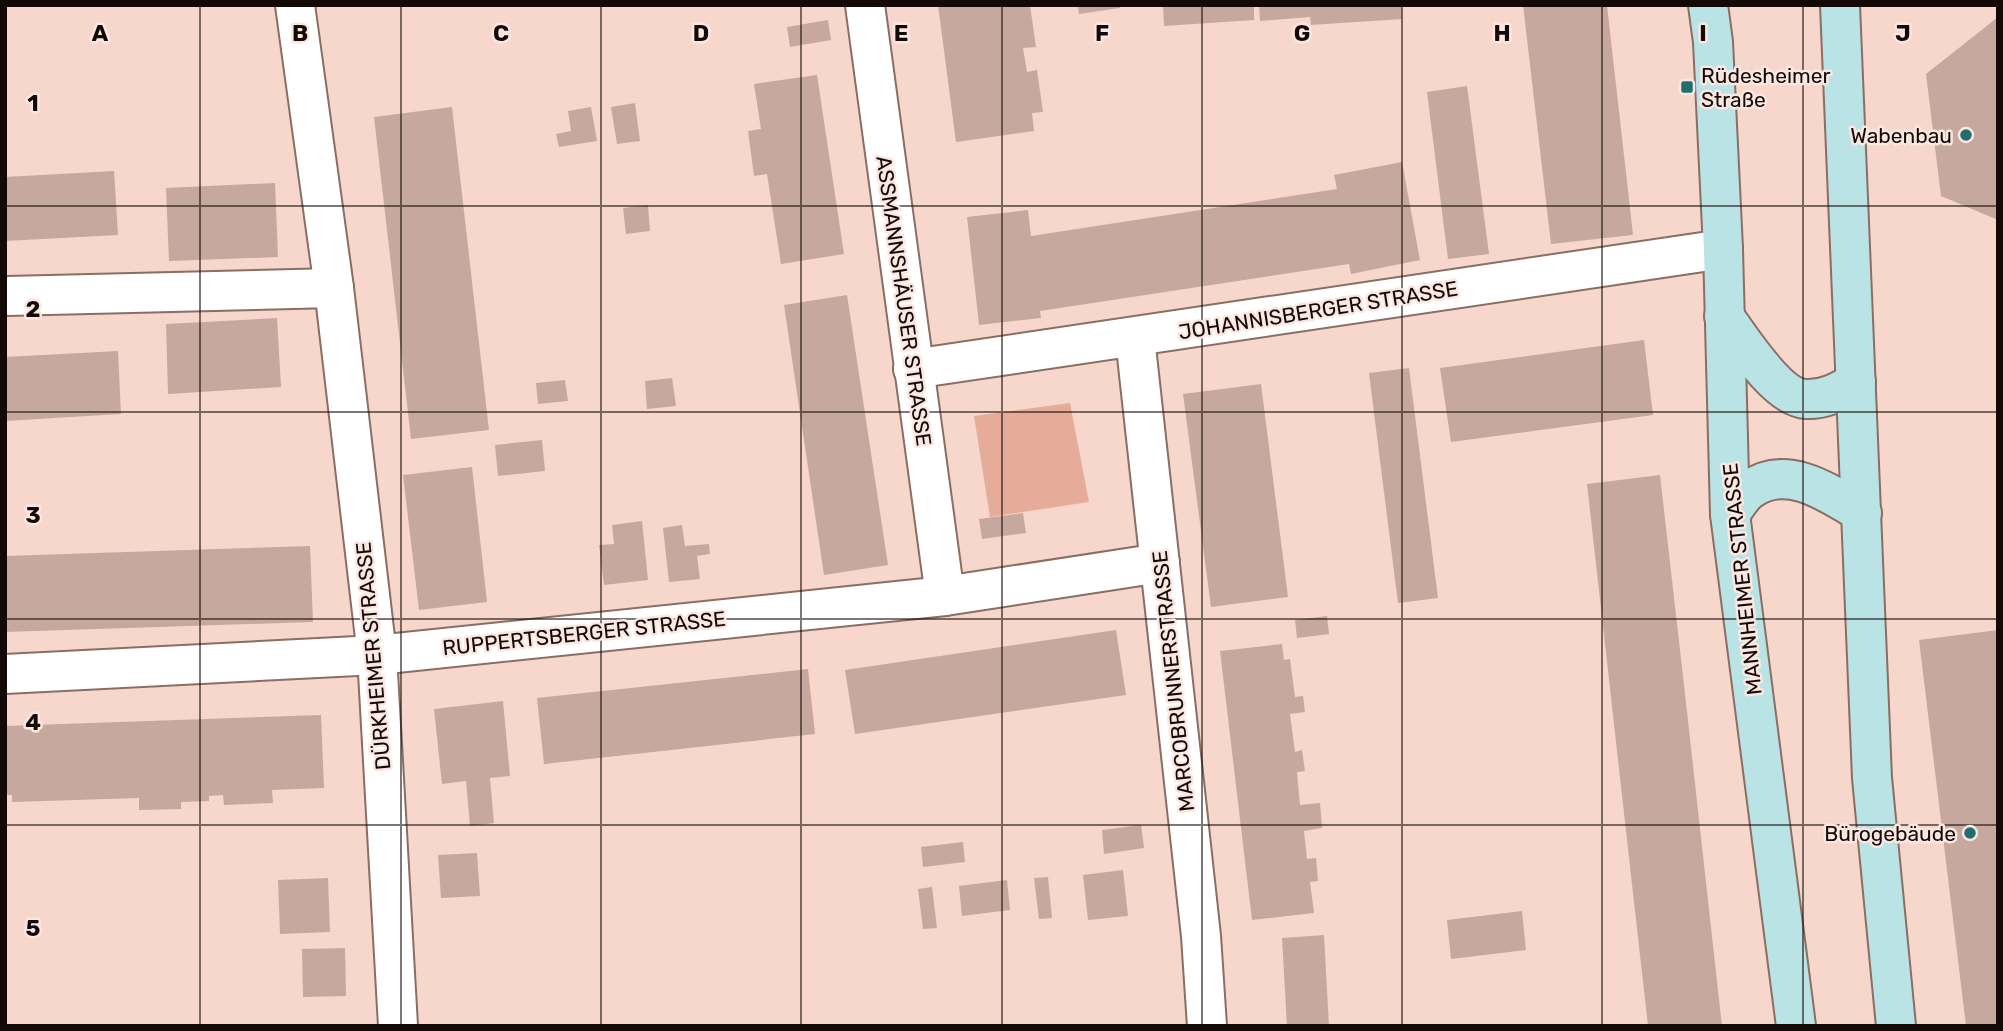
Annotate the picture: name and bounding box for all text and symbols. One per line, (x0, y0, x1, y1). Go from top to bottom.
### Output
text: A (92, 19, 109, 47)
text: B (292, 19, 308, 47)
text: C (493, 19, 509, 47)
text: D (693, 19, 709, 47)
text: E (894, 19, 908, 47)
text: F (1095, 19, 1109, 47)
text: G (1294, 19, 1310, 47)
text: H (1493, 19, 1511, 47)
text: I (1699, 19, 1707, 47)
text: J (1895, 19, 1911, 47)
place label: Rüdesheimer Straße (1701, 63, 1830, 112)
marker: Rüdesheimer Straße (1679, 79, 1695, 95)
text: 1 (27, 89, 39, 117)
place label: Wabenbau (1850, 123, 1952, 148)
marker: Wabenbau (1958, 127, 1974, 143)
street label: ASSMANNSHÄUSER STRASSE (871, 154, 937, 448)
street label: JOHANNISBERGER STRASSE (1177, 276, 1459, 344)
text: 2 (26, 295, 40, 323)
street label: MANNHEIMER STRASSE (1717, 462, 1767, 696)
text: 3 (25, 501, 41, 529)
street label: DÜRKHEIMER STRASSE (351, 541, 395, 771)
street label: MARCOBRUNNERSTRASSE (1147, 549, 1199, 813)
street label: RUPPERTSBERGER STRASSE (441, 606, 727, 660)
text: 4 (25, 708, 41, 736)
place label: Bürogebäude (1824, 821, 1956, 846)
marker: Bürogebäude (1962, 825, 1978, 841)
text: 5 (26, 914, 41, 942)

